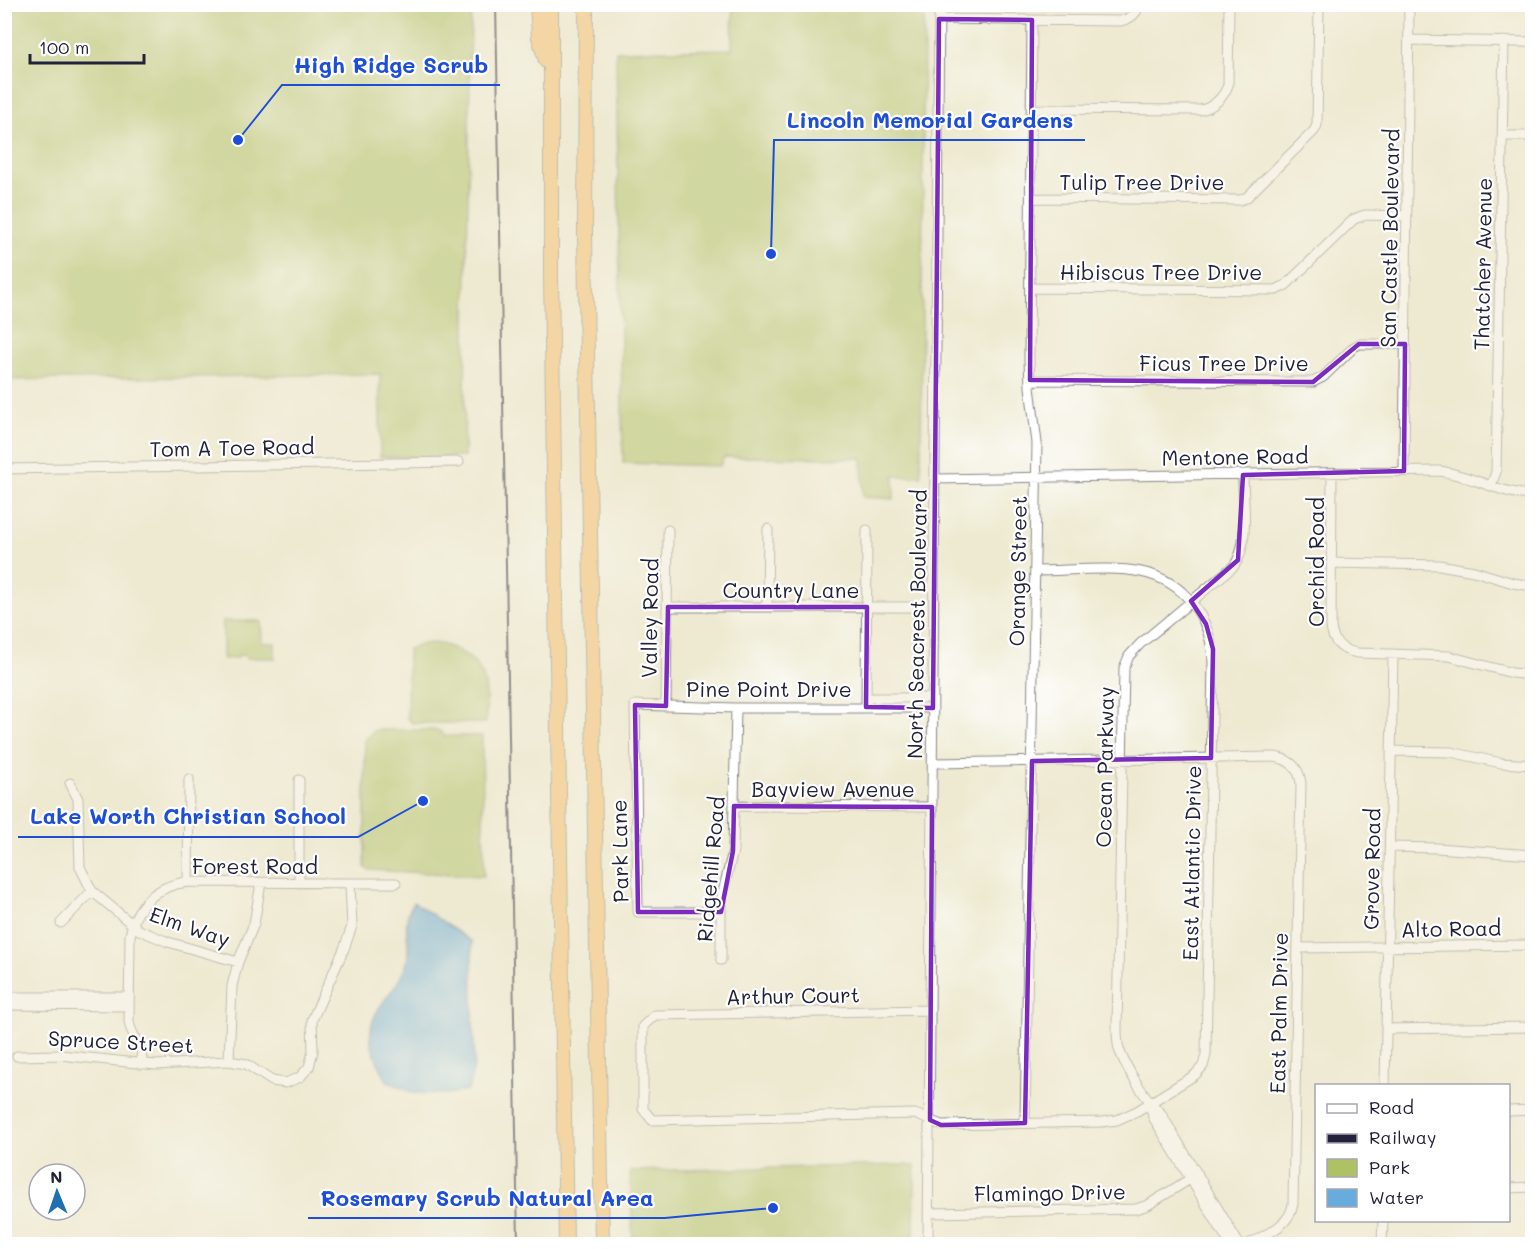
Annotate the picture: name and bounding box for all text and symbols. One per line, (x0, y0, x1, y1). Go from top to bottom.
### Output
scale bar (30, 27, 144, 65)
text: 100 m (39, 35, 89, 59)
callout: High Ridge Scrub (282, 45, 500, 85)
text: High Ridge Scrub (294, 50, 488, 79)
callout: Lincoln Memorial Gardens (774, 100, 1085, 140)
text: Lincoln Memorial Gardens (787, 105, 1073, 134)
street label: San Castle Boulevard (1374, 128, 1404, 348)
street label: Tulip Tree Drive (1059, 168, 1225, 195)
street label: Thatcher Avenue (1467, 177, 1497, 351)
street label: Hibiscus Tree Drive (1060, 258, 1262, 285)
street label: Ficus Tree Drive (1139, 349, 1309, 376)
street label: Tom A Toe Road (149, 432, 315, 462)
street label: Mentone Road (1161, 441, 1309, 471)
street label: North Seacrest Boulevard (900, 489, 932, 759)
street label: Orange Street (1002, 495, 1032, 647)
street label: Orchid Road (1302, 497, 1329, 627)
street label: Valley Road (634, 558, 664, 678)
street label: Country Lane (723, 576, 859, 603)
street label: Pine Point Drive (686, 675, 852, 702)
street label: Ocean Parkway (1089, 686, 1119, 848)
street label: East Atlantic Drive (1176, 765, 1206, 961)
street label: Bayview Avenue (751, 775, 915, 802)
street label: Ridgehill Road (690, 795, 730, 943)
callout: Lake Worth Christian School (18, 797, 358, 837)
street label: Park Lane (605, 799, 633, 903)
text: Lake Worth Christian School (30, 801, 346, 830)
street label: Grove Road (1356, 808, 1386, 930)
street label: Forest Road (192, 852, 318, 879)
street label: Elm Way (146, 900, 234, 952)
street label: Alto Road (1401, 914, 1501, 942)
street label: East Palm Drive (1263, 932, 1293, 1094)
street label: Arthur Court (726, 980, 860, 1010)
street label: Spruce Street (48, 1024, 194, 1058)
legend (1315, 1084, 1510, 1222)
text: Road (1369, 1095, 1414, 1119)
text: Railway (1369, 1125, 1436, 1149)
text: Park (1369, 1155, 1410, 1179)
north arrow (27, 1162, 87, 1222)
text: N (50, 1166, 63, 1187)
street label: Flamingo Drive (974, 1177, 1126, 1207)
callout: Rosemary Scrub Natural Area (308, 1178, 665, 1218)
text: Rosemary Scrub Natural Area (321, 1183, 653, 1212)
text: Water (1369, 1185, 1424, 1209)

